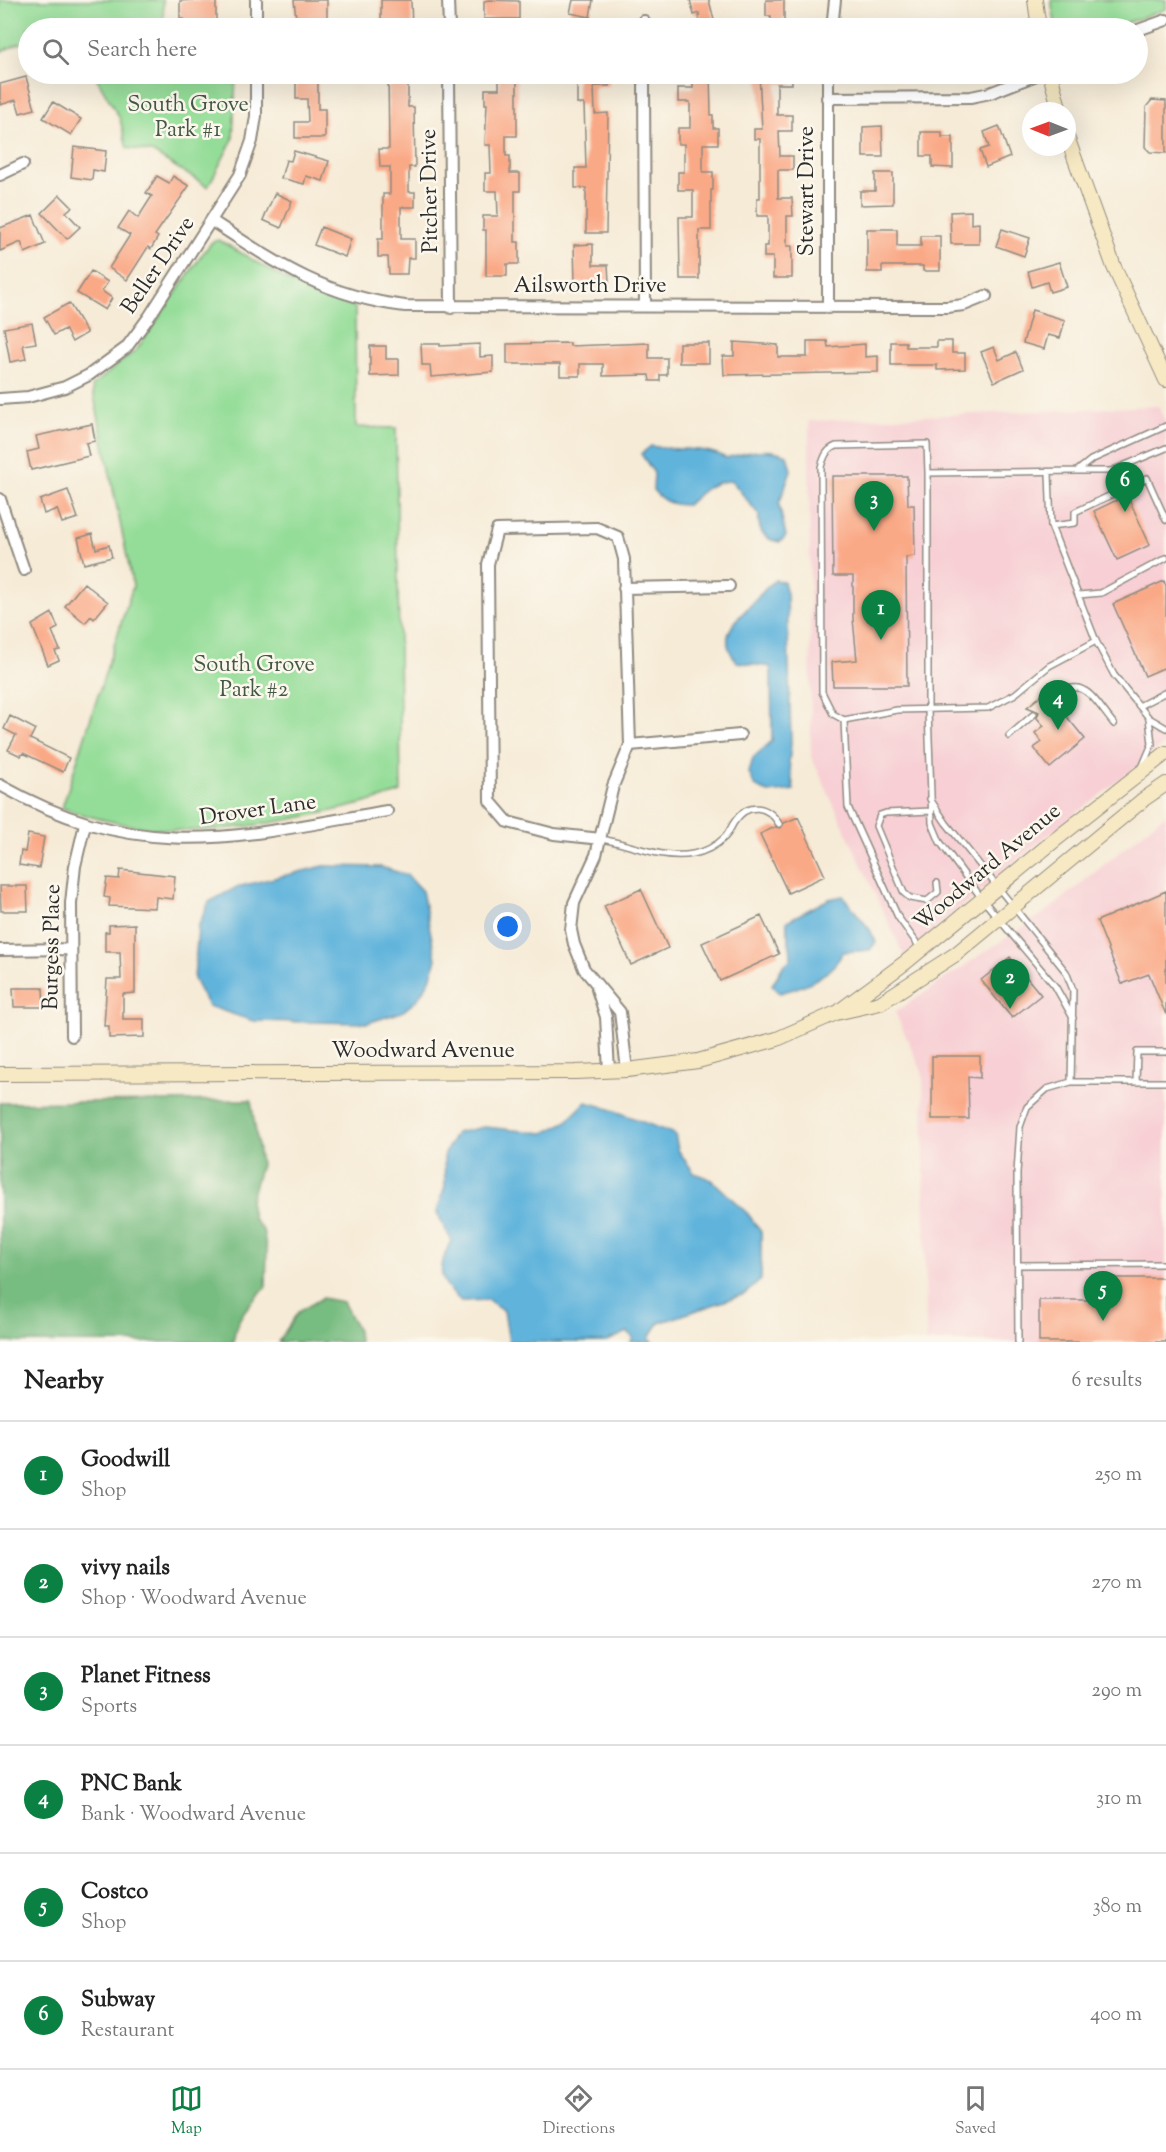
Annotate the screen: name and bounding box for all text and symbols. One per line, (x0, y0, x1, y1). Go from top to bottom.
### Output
search box (18, 18, 1148, 84)
icon: search (39, 35, 72, 68)
text: Search here (87, 35, 197, 67)
park label: South Grove Park #1 (127, 90, 249, 147)
north arrow (1022, 102, 1076, 156)
street label: Stewart Drive (792, 126, 824, 256)
street label: Pitcher Drive (414, 129, 448, 253)
street label: Beller Drive (114, 211, 204, 321)
street label: Ailsworth Drive (513, 271, 667, 303)
pin: 6 (1106, 462, 1144, 512)
pin: 3 (854, 482, 894, 531)
pin: 1 (862, 590, 900, 640)
park label: South Grove Park #2 (193, 650, 315, 707)
pin: 4 (1038, 680, 1078, 730)
street label: Drover Lane (198, 787, 318, 835)
street label: Woodward Avenue (907, 797, 1069, 939)
street label: Burgess Place (36, 884, 70, 1010)
your location (493, 912, 522, 941)
pin: 2 (990, 960, 1030, 1009)
street label: Woodward Avenue (331, 1036, 515, 1068)
pin: 5 (1084, 1272, 1122, 1321)
text: Nearby (24, 1363, 104, 1400)
text: 6 results (1072, 1367, 1142, 1396)
text: Goodwill (81, 1445, 170, 1477)
text: 1 (40, 1461, 47, 1490)
text: 250 m (1094, 1461, 1142, 1490)
text: Shop (81, 1477, 126, 1506)
text: vivy nails (81, 1553, 170, 1585)
text: 2 (39, 1569, 48, 1598)
text: 270 m (1092, 1569, 1142, 1598)
text: Shop · Woodward Avenue (81, 1585, 307, 1614)
text: Planet Fitness (81, 1661, 211, 1693)
text: 3 (39, 1677, 48, 1706)
text: 290 m (1092, 1677, 1142, 1706)
text: Sports (81, 1693, 137, 1722)
text: PNC Bank (81, 1769, 182, 1801)
text: 4 (38, 1785, 49, 1814)
text: 310 m (1096, 1785, 1142, 1814)
text: Bank · Woodward Avenue (81, 1801, 306, 1830)
text: Costco (81, 1877, 148, 1909)
text: 5 (40, 1893, 47, 1922)
text: 380 m (1093, 1893, 1142, 1922)
text: Shop (81, 1909, 126, 1938)
text: Subway (81, 1985, 155, 2017)
text: 6 (39, 2001, 48, 2030)
text: 400 m (1090, 2001, 1142, 2030)
text: Restaurant (81, 2017, 174, 2046)
tab: Map (170, 2082, 203, 2141)
tab: Directions (543, 2082, 615, 2141)
tab: Saved (955, 2082, 996, 2141)

